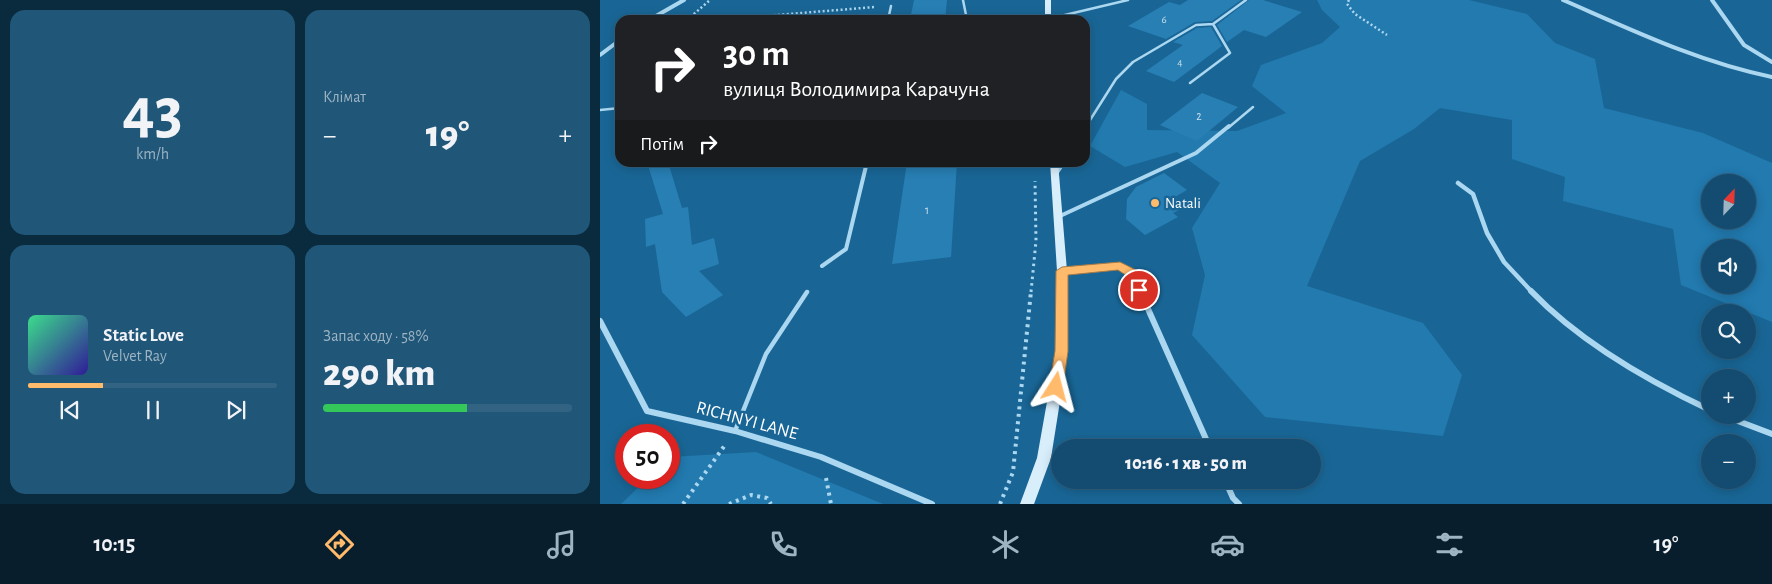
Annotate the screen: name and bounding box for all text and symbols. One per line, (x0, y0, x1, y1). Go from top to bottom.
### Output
house number: 6 (1161, 14, 1167, 25)
icon: right (640, 35, 705, 100)
text: 30 m (723, 37, 790, 72)
house number: 4 (1177, 57, 1183, 68)
text: вулиця Володимира Карачуна (723, 78, 990, 100)
text: 43 (122, 80, 183, 145)
text: Клімат (323, 89, 366, 105)
house number: 2 (1196, 110, 1202, 122)
text: 19° (426, 116, 469, 154)
text: − (323, 122, 336, 150)
text: + (559, 122, 572, 150)
icon: right (694, 130, 722, 158)
text: Потім (640, 135, 684, 154)
text: km/h (136, 146, 169, 162)
north arrow (1701, 174, 1756, 229)
map controls (1701, 174, 1756, 489)
place label: Natali (1165, 196, 1201, 211)
marker: Natali (1149, 197, 1161, 209)
house number: 1 (925, 204, 929, 216)
button: sound (1701, 239, 1756, 294)
pin (1118, 269, 1160, 311)
icon: arrive (1125, 276, 1153, 304)
button: search (1701, 304, 1756, 359)
text: Static Love (103, 326, 184, 345)
text: Запас ходу · 58% (323, 328, 429, 344)
text: Velvet Ray (103, 348, 167, 364)
text: 290 km (323, 355, 435, 393)
position arrow (1029, 360, 1081, 412)
button: + (1701, 369, 1756, 424)
icon: previous (56, 396, 84, 424)
icon: pause (139, 396, 167, 424)
icon: next (222, 396, 250, 424)
street label: RICHNYI LANE (694, 399, 800, 443)
speed limit sign: 50 (615, 424, 680, 489)
button: − (1701, 434, 1756, 489)
text: 10:16 · 1 хв · 50 m (1125, 454, 1247, 473)
icon: directions (322, 527, 357, 562)
icon: music (544, 527, 579, 562)
icon: phone (766, 527, 801, 562)
icon: climate (988, 527, 1023, 562)
icon: car (1210, 527, 1245, 562)
icon: filters (1432, 527, 1467, 562)
text: 10:15 (93, 533, 135, 555)
text: 19° (1654, 533, 1679, 555)

